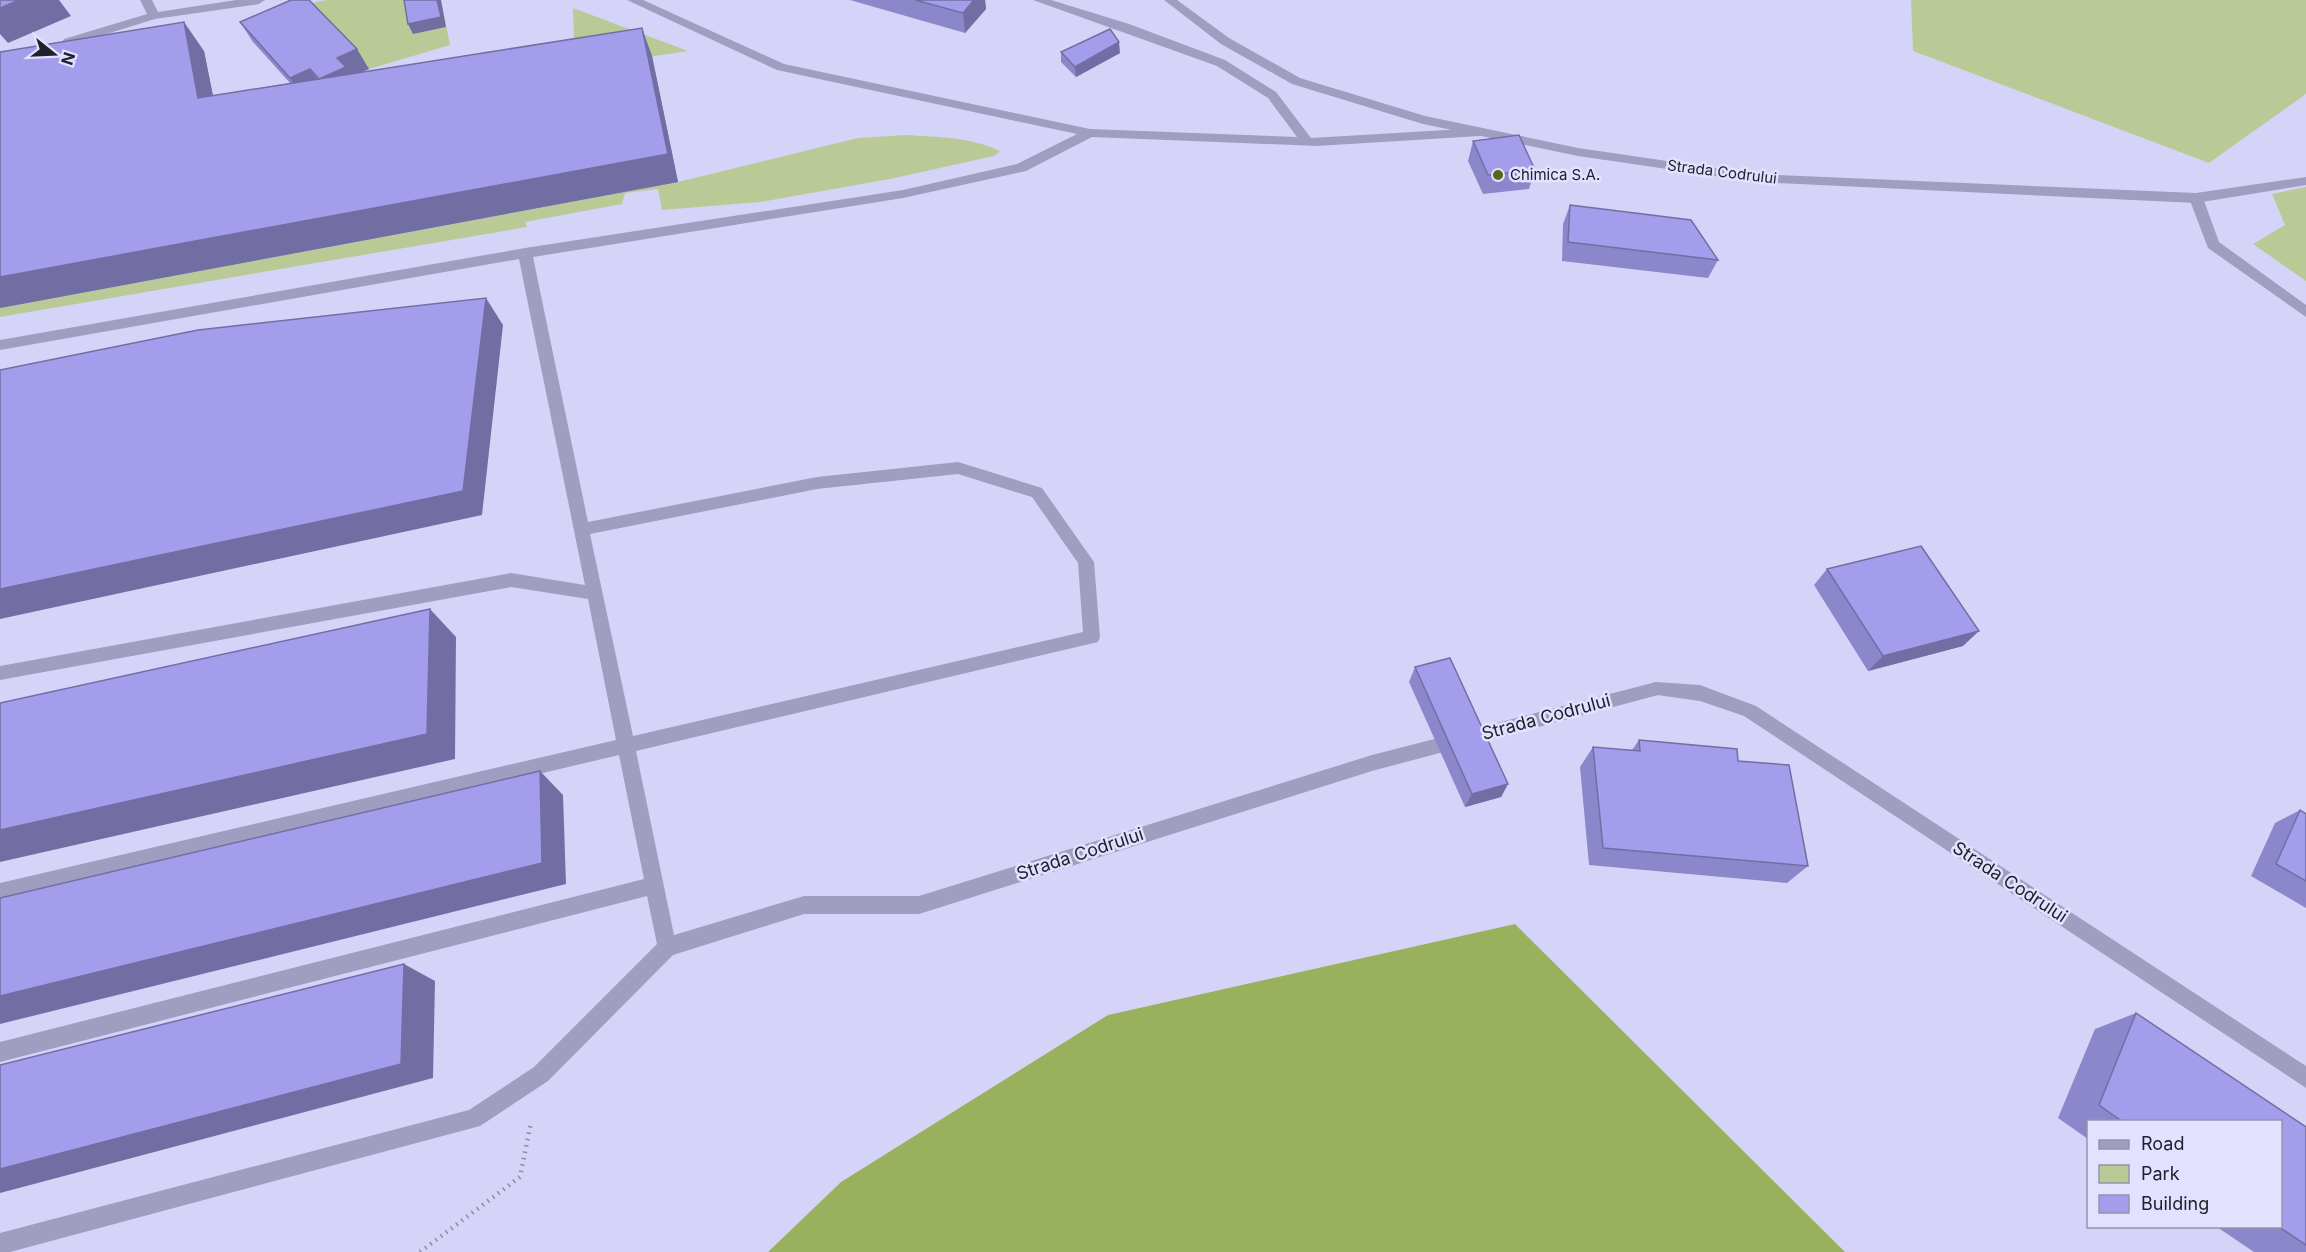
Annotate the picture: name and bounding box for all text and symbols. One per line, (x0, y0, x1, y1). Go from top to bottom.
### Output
north arrow (24, 24, 84, 84)
text: N (57, 50, 80, 68)
street label: Strada Codrului (1666, 155, 1778, 188)
place label: Chimica S.A. (1510, 165, 1600, 184)
marker: Chimica S.A. (1491, 168, 1505, 182)
street label: Strada Codrului (1479, 689, 1612, 744)
street label: Strada Codrului (1014, 823, 1146, 884)
street label: Strada Codrului (1949, 837, 2071, 926)
legend (2087, 1120, 2282, 1228)
text: Road (2141, 1133, 2184, 1154)
text: Park (2141, 1163, 2180, 1184)
text: Building (2141, 1193, 2209, 1214)

